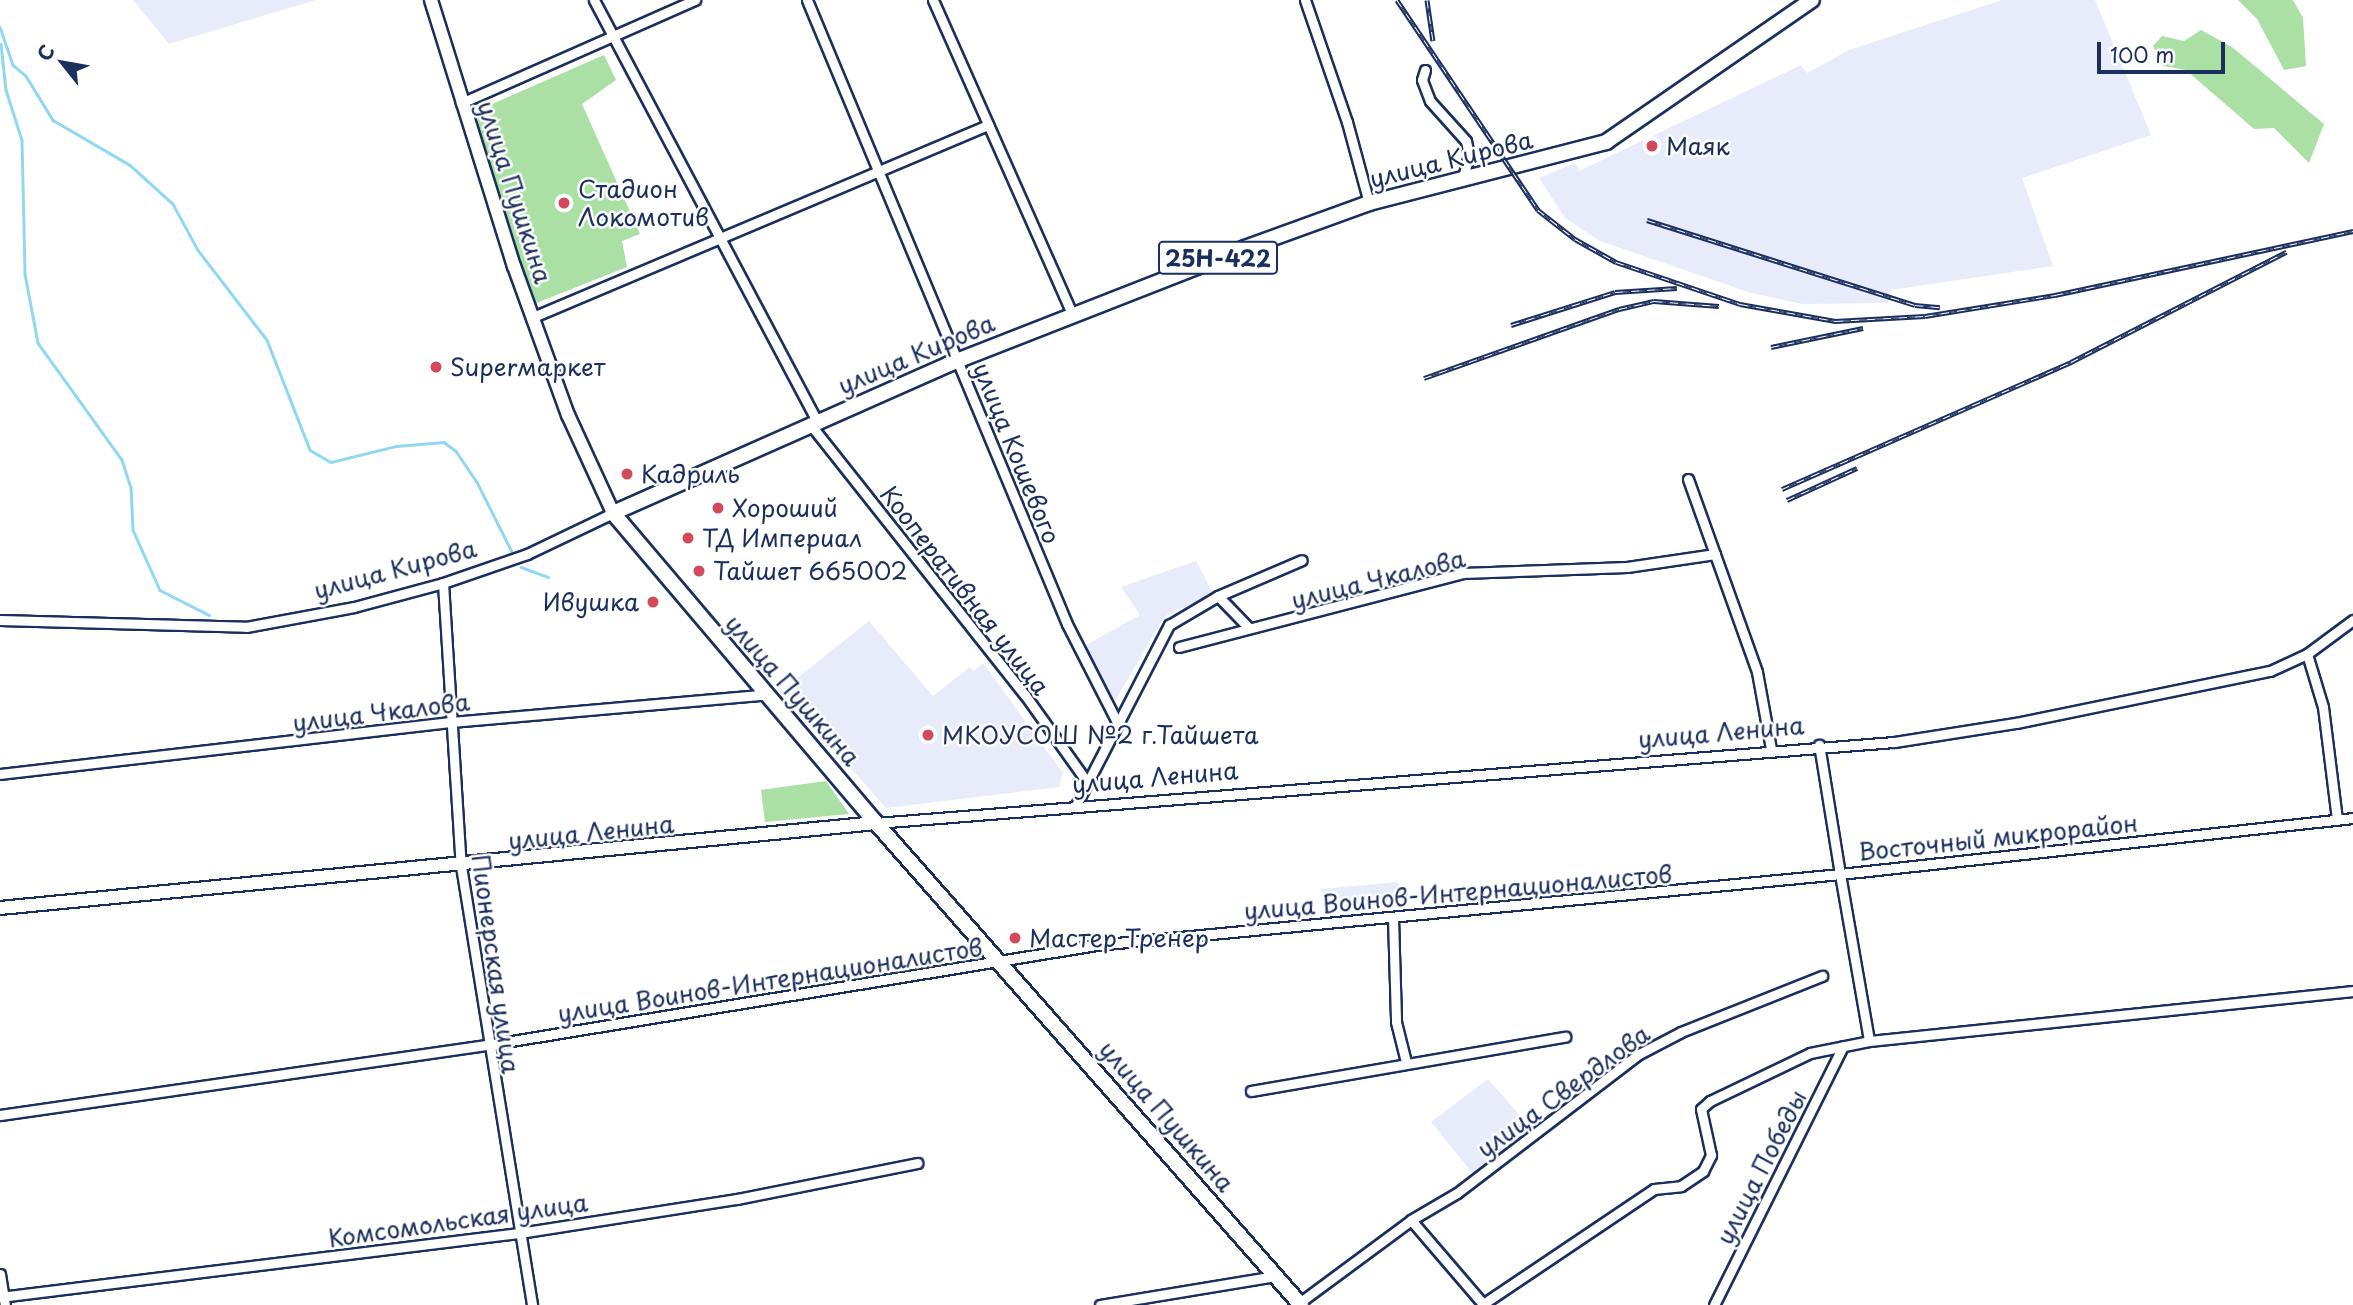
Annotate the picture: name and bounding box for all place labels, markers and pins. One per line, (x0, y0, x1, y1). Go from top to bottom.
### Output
place label: Маяк (1666, 132, 1730, 160)
marker: Маяк (1644, 138, 1660, 154)
place label: Стадион Локомотив (578, 175, 709, 231)
marker: Стадион Локомотив (556, 195, 572, 211)
place label: Superмаркет (450, 353, 605, 381)
marker: Superмаркет (428, 359, 444, 375)
place label: Кадриль (641, 460, 740, 488)
marker: Кадриль (619, 466, 635, 482)
place label: Хороший (732, 494, 838, 522)
marker: Хороший (710, 500, 726, 516)
place label: ТД Империал (702, 524, 864, 552)
marker: ТД Империал (680, 530, 696, 546)
place label: Тайшет 665002 (713, 557, 908, 585)
marker: Тайшет 665002 (691, 563, 707, 579)
place label: Ивушка (543, 588, 639, 616)
marker: Ивушка (645, 594, 661, 610)
place label: МКОУСОШ №2 г.Тайшета (942, 721, 1259, 749)
marker: МКОУСОШ №2 г.Тайшета (920, 727, 936, 743)
place label: Мастер Тренер (1029, 924, 1208, 952)
marker: Мастер Тренер (1007, 930, 1023, 946)

